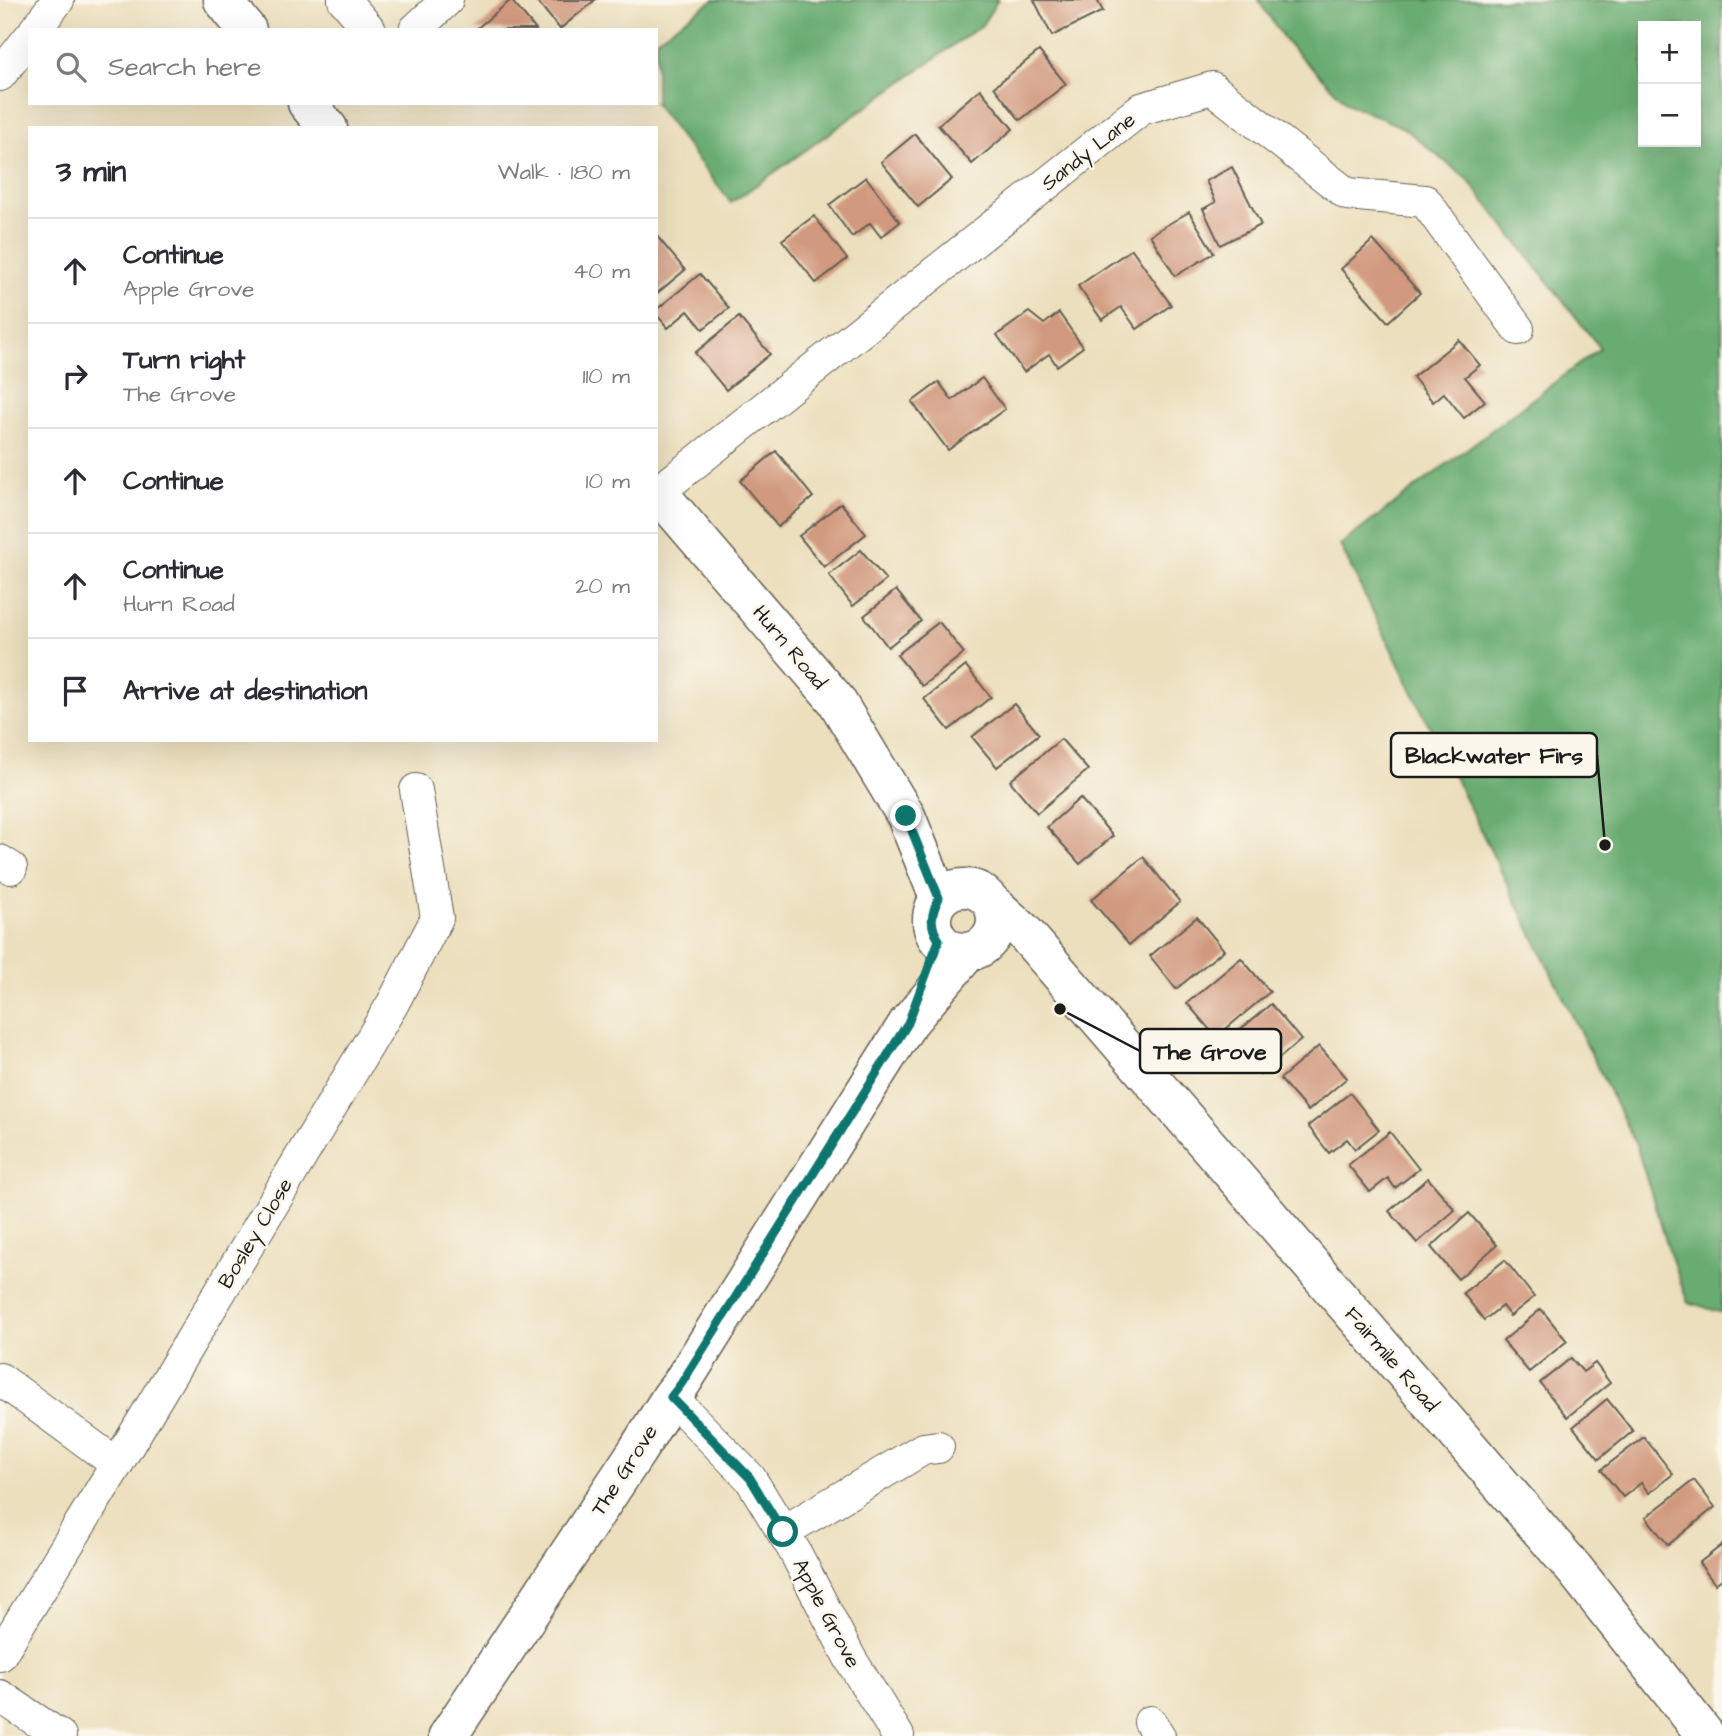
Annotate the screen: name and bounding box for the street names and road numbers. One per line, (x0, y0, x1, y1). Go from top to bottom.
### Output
street label: Sandy Lane (1035, 105, 1143, 199)
street label: Hurn Road (746, 599, 834, 696)
street label: Bosley Close (211, 1173, 301, 1295)
street label: Fairmile Road (1338, 1300, 1446, 1418)
street label: The Grove (584, 1419, 665, 1522)
street label: Apple Grove (785, 1553, 868, 1674)

